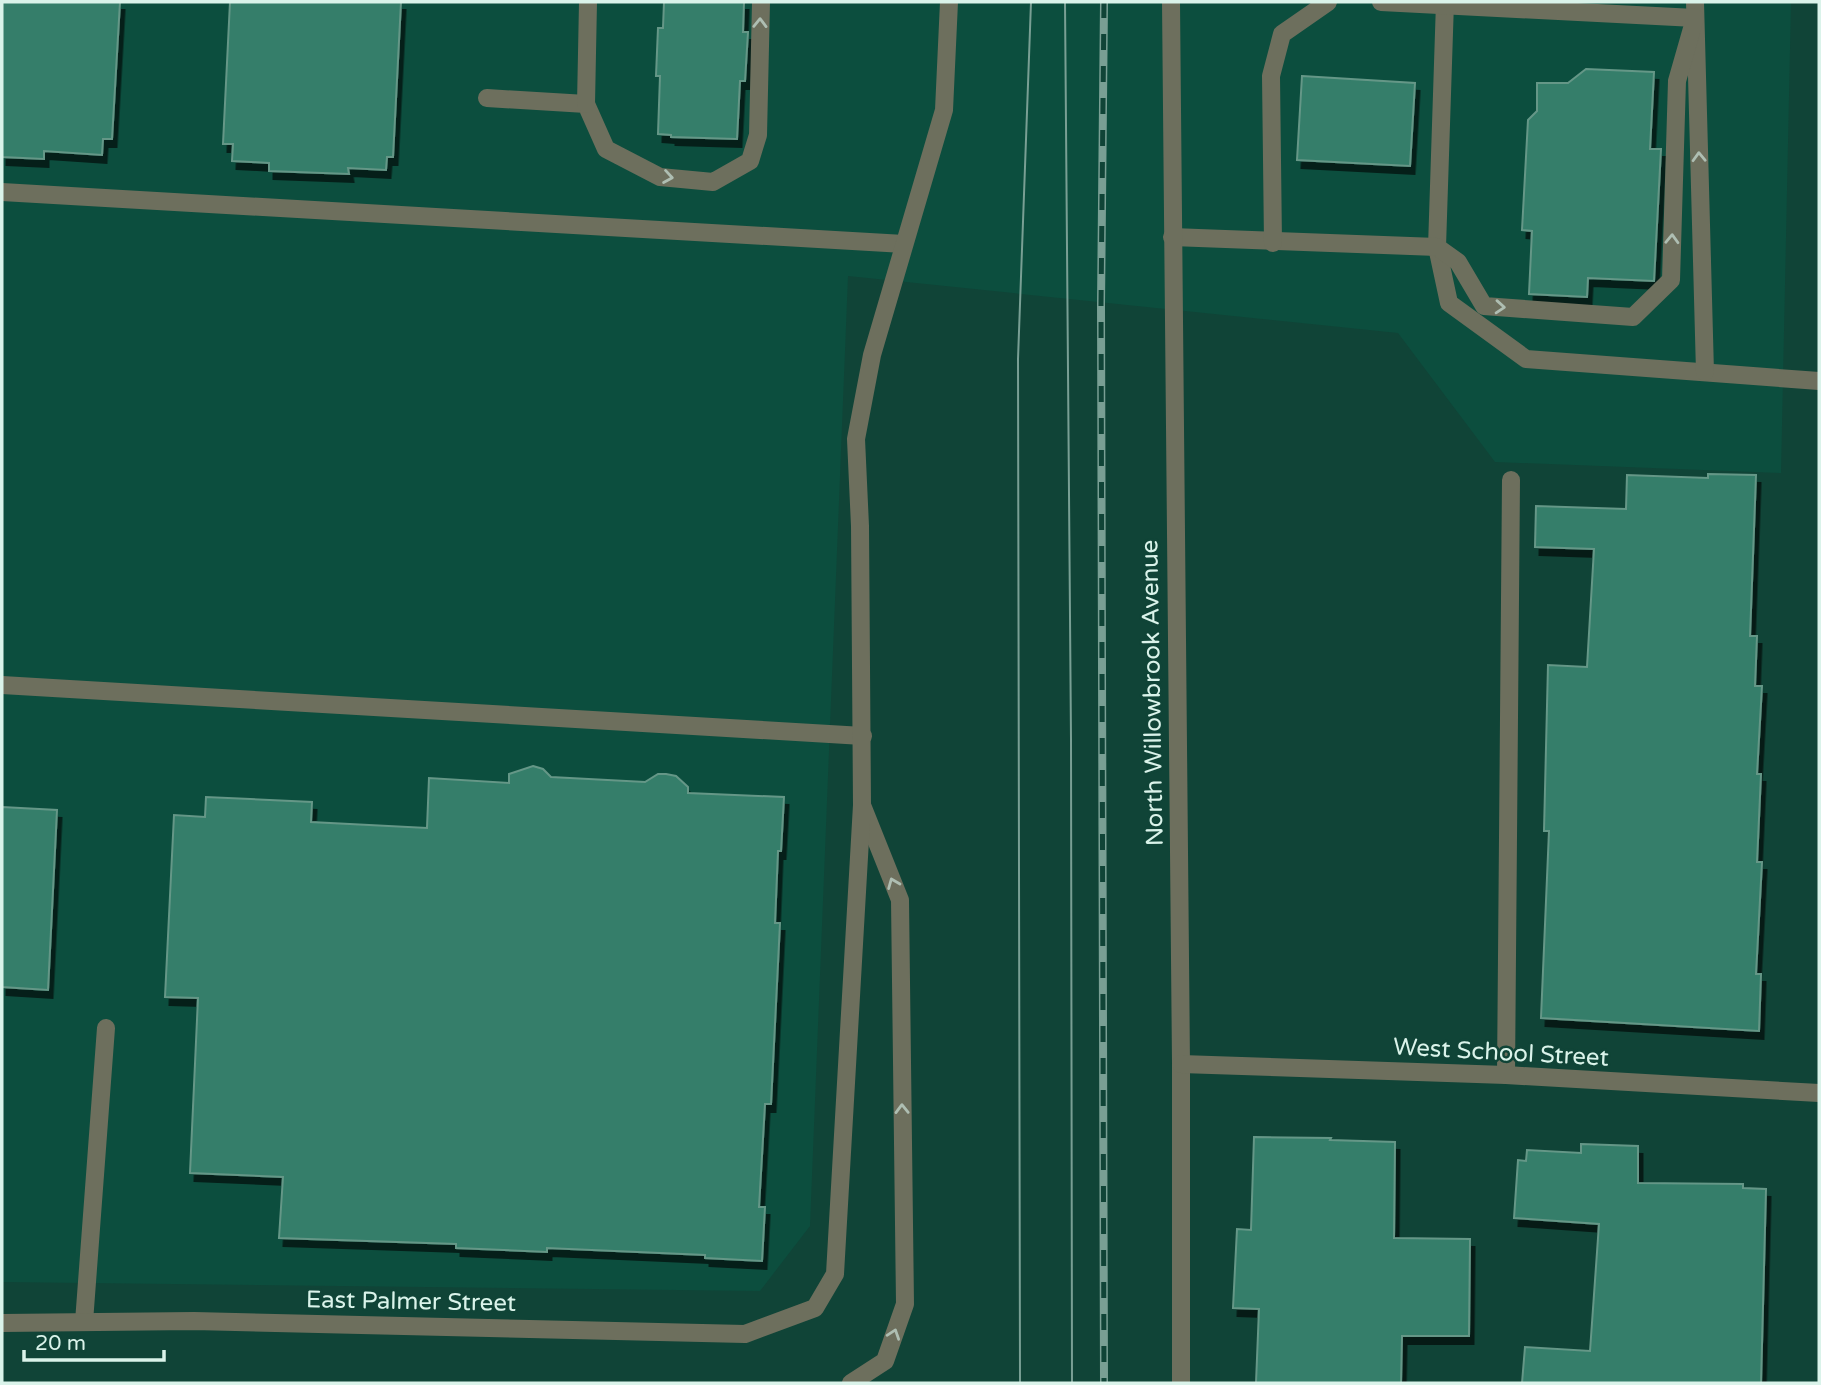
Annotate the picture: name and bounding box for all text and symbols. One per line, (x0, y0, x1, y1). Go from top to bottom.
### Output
one-way arrow (753, 18, 768, 29)
one-way arrow (1691, 151, 1707, 162)
one-way arrow (662, 169, 673, 184)
one-way arrow (1665, 233, 1680, 244)
one-way arrow (1495, 299, 1506, 314)
street label: North Willowbrook Avenue (1135, 540, 1170, 846)
one-way arrow (888, 877, 902, 889)
street label: West School Street (1392, 1032, 1609, 1073)
one-way arrow (895, 1103, 910, 1114)
street label: East Palmer Street (306, 1285, 516, 1318)
scale bar (24, 1318, 164, 1362)
one-way arrow (886, 1329, 900, 1341)
text: 20 m (35, 1331, 86, 1356)

